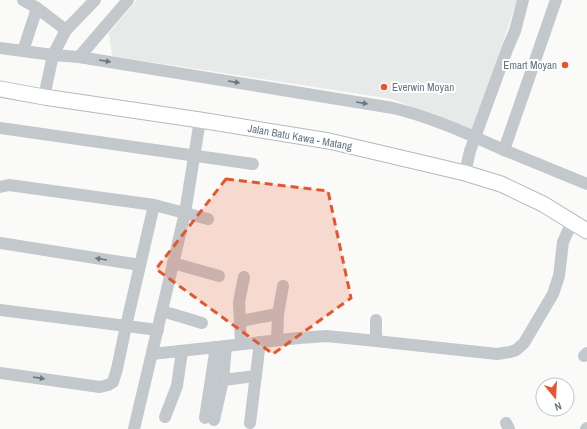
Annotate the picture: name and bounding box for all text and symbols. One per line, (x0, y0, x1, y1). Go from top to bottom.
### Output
place label: Emart Moyan (503, 58, 557, 72)
one-way arrow (99, 59, 111, 65)
marker: Emart Moyan (560, 60, 570, 70)
one-way arrow (228, 80, 240, 86)
place label: Everwin Moyan (392, 80, 454, 94)
marker: Everwin Moyan (379, 82, 389, 92)
one-way arrow (356, 100, 368, 106)
street label: Jalan Batu Kawa - Matang (247, 121, 353, 153)
one-way arrow (95, 256, 107, 262)
one-way arrow (33, 375, 45, 381)
north arrow (535, 377, 575, 417)
text: N (553, 399, 563, 414)

